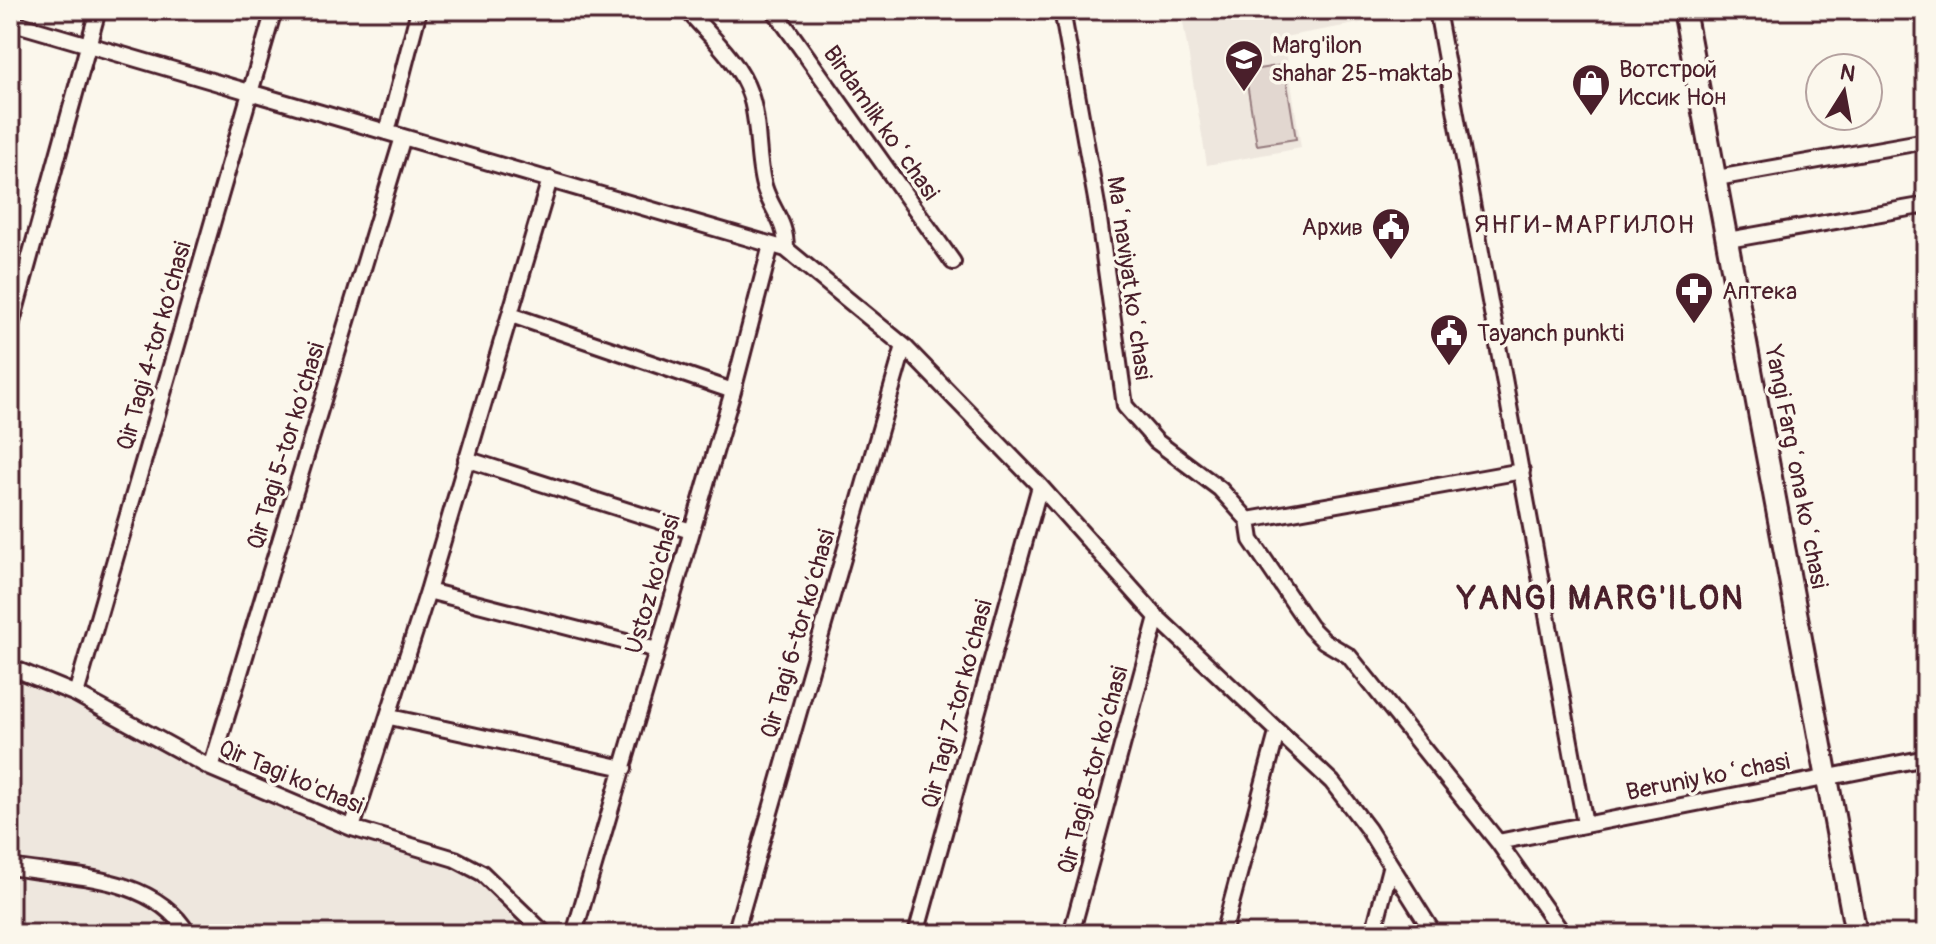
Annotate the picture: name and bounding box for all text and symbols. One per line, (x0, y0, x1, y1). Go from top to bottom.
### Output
place label: Marg'ilon shahar 25-maktab (1272, 31, 1453, 88)
school or university icon: Marg'ilon shahar 25-maktab (1223, 38, 1265, 93)
street label: Birdamlik koʻchasi (817, 40, 945, 206)
north arrow (1804, 52, 1884, 132)
place label: Вотстрой Иссик Нон (1619, 55, 1726, 112)
text: N (1838, 58, 1858, 89)
shop icon: Вотстрой Иссик Нон (1570, 62, 1612, 117)
street label: Maʻnaviyat koʻchasi (1100, 174, 1158, 382)
public building icon: Архив (1370, 206, 1412, 261)
district label: ЯНГИ-МАРГИЛОН (1474, 209, 1696, 241)
place label: Архив (1302, 213, 1363, 242)
street label: Qir Tagi 4-tor koʼchasi (110, 238, 198, 454)
pharmacy icon: Аптека (1673, 270, 1715, 325)
place label: Аптека (1722, 277, 1797, 306)
public building icon: Tayanch punkti (1428, 312, 1470, 367)
place label: Tayanch punkti (1477, 319, 1624, 348)
street label: Qir Tagi 5-tor koʼchasi (241, 339, 331, 553)
street label: Yangi Fargʻona koʻchasi (1758, 342, 1834, 591)
street label: Ustoz ko'chasi (619, 511, 687, 657)
street label: Qir Tagi 6-tor koʼchasi (754, 526, 842, 742)
district label: YANGI MARG'ILON (1455, 579, 1745, 619)
street label: Qir Tagi 7-tor koʼchasi (915, 597, 999, 811)
street label: Qir Tagi 8-tor koʼchasi (1051, 663, 1135, 877)
street label: Qir Tagi ko'chasi (214, 733, 368, 821)
street label: Beruniy koʻchasi (1624, 747, 1792, 807)

